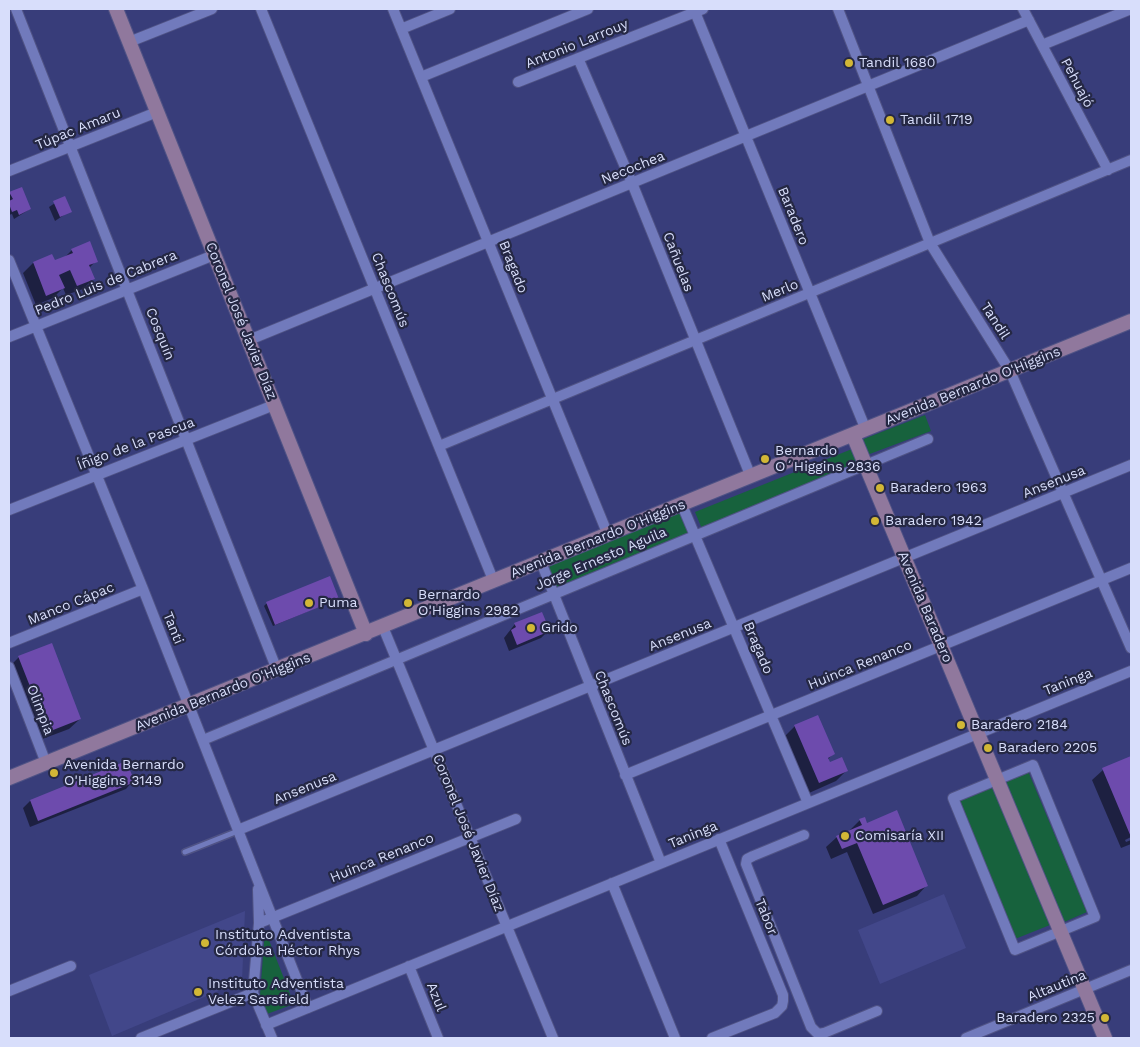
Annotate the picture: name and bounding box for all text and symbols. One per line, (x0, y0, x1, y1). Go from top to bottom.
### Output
street label: Antonio Larrouy (523, 16, 631, 72)
place label: Tandil 1680 (859, 55, 935, 71)
street label: Pehuajó (1057, 55, 1097, 111)
marker: Tandil 1680 (843, 57, 855, 69)
street label: Túpac Amaru (33, 104, 123, 154)
place label: Tandil 1719 (900, 112, 973, 128)
marker: Tandil 1719 (884, 114, 896, 126)
street label: Necochea (599, 148, 667, 188)
street label: Baradero (774, 184, 812, 248)
street label: Cañuelas (659, 230, 697, 294)
street label: Bragado (495, 238, 531, 296)
street label: Coronel José Javier Díaz (202, 240, 280, 402)
street label: Pedro Luis de Cabrera (33, 247, 179, 319)
street label: Chascomús (367, 250, 413, 330)
street label: Merlo (759, 276, 801, 306)
street label: Tandil (977, 299, 1013, 343)
street label: Cosquín (142, 305, 178, 363)
street label: Avenida Bernardo O'Higgins (883, 343, 1063, 429)
street label: Íñigo de la Pascua (75, 414, 197, 474)
place label: Bernardo O´Higgins 2836 (775, 443, 880, 476)
marker: Bernardo O´Higgins 2836 (759, 453, 771, 465)
street label: Ansenusa (1020, 462, 1088, 502)
place label: Baradero 1963 (890, 480, 987, 496)
marker: Baradero 1963 (874, 482, 886, 494)
street label: Avenida Bernardo O'Higgins (508, 496, 688, 582)
place label: Baradero 1942 (885, 513, 982, 529)
marker: Baradero 1942 (869, 515, 881, 527)
street label: Jorge Ernesto Aguila (533, 524, 669, 594)
street label: Avenida Baradero (894, 549, 956, 665)
street label: Manco Cápac (25, 579, 117, 629)
place label: Bernardo O'Higgins 2982 (418, 587, 519, 620)
place label: Puma (319, 595, 357, 611)
marker: Puma (303, 597, 315, 609)
marker: Bernardo O'Higgins 2982 (402, 597, 414, 609)
street label: Tanti (159, 609, 187, 647)
street label: Ansenusa (646, 615, 714, 655)
street label: Bragado (739, 619, 777, 677)
place label: Grido (541, 620, 578, 636)
marker: Grido (525, 622, 537, 634)
street label: Huinca Renanco (806, 637, 914, 693)
street label: Avenida Bernardo O'Higgins (133, 649, 313, 735)
street label: Taninga (1041, 665, 1095, 699)
street label: Chascomús (590, 668, 636, 748)
street label: Olimpia (23, 683, 57, 737)
place label: Baradero 2184 (971, 717, 1068, 733)
marker: Baradero 2184 (955, 719, 967, 731)
place label: Baradero 2205 (998, 740, 1097, 756)
marker: Baradero 2205 (982, 742, 994, 754)
street label: Coronel José Javier Díaz (429, 752, 507, 914)
place label: Avenida Bernardo O'Higgins 3149 (64, 757, 184, 790)
marker: Avenida Bernardo O'Higgins 3149 (48, 767, 60, 779)
street label: Ansenusa (271, 768, 339, 808)
street label: Taninga (666, 818, 720, 852)
place label: Comisaría XII (855, 828, 944, 844)
street label: Huinca Renanco (328, 830, 436, 886)
marker: Comisaría XII (839, 830, 851, 842)
street label: Tabor (751, 896, 781, 938)
place label: Instituto Adventista Córdoba Héctor Rhys (215, 927, 360, 960)
marker: Instituto Adventista Córdoba Héctor Rhys (199, 937, 211, 949)
street label: Altautina (1025, 967, 1089, 1005)
place label: Instituto Adventista Velez Sarsfield (208, 976, 344, 1009)
street label: Azul (423, 980, 449, 1014)
marker: Instituto Adventista Velez Sarsfield (192, 986, 204, 998)
place label: Baradero 2325 (996, 1010, 1095, 1026)
marker: Baradero 2325 (1099, 1012, 1111, 1024)

